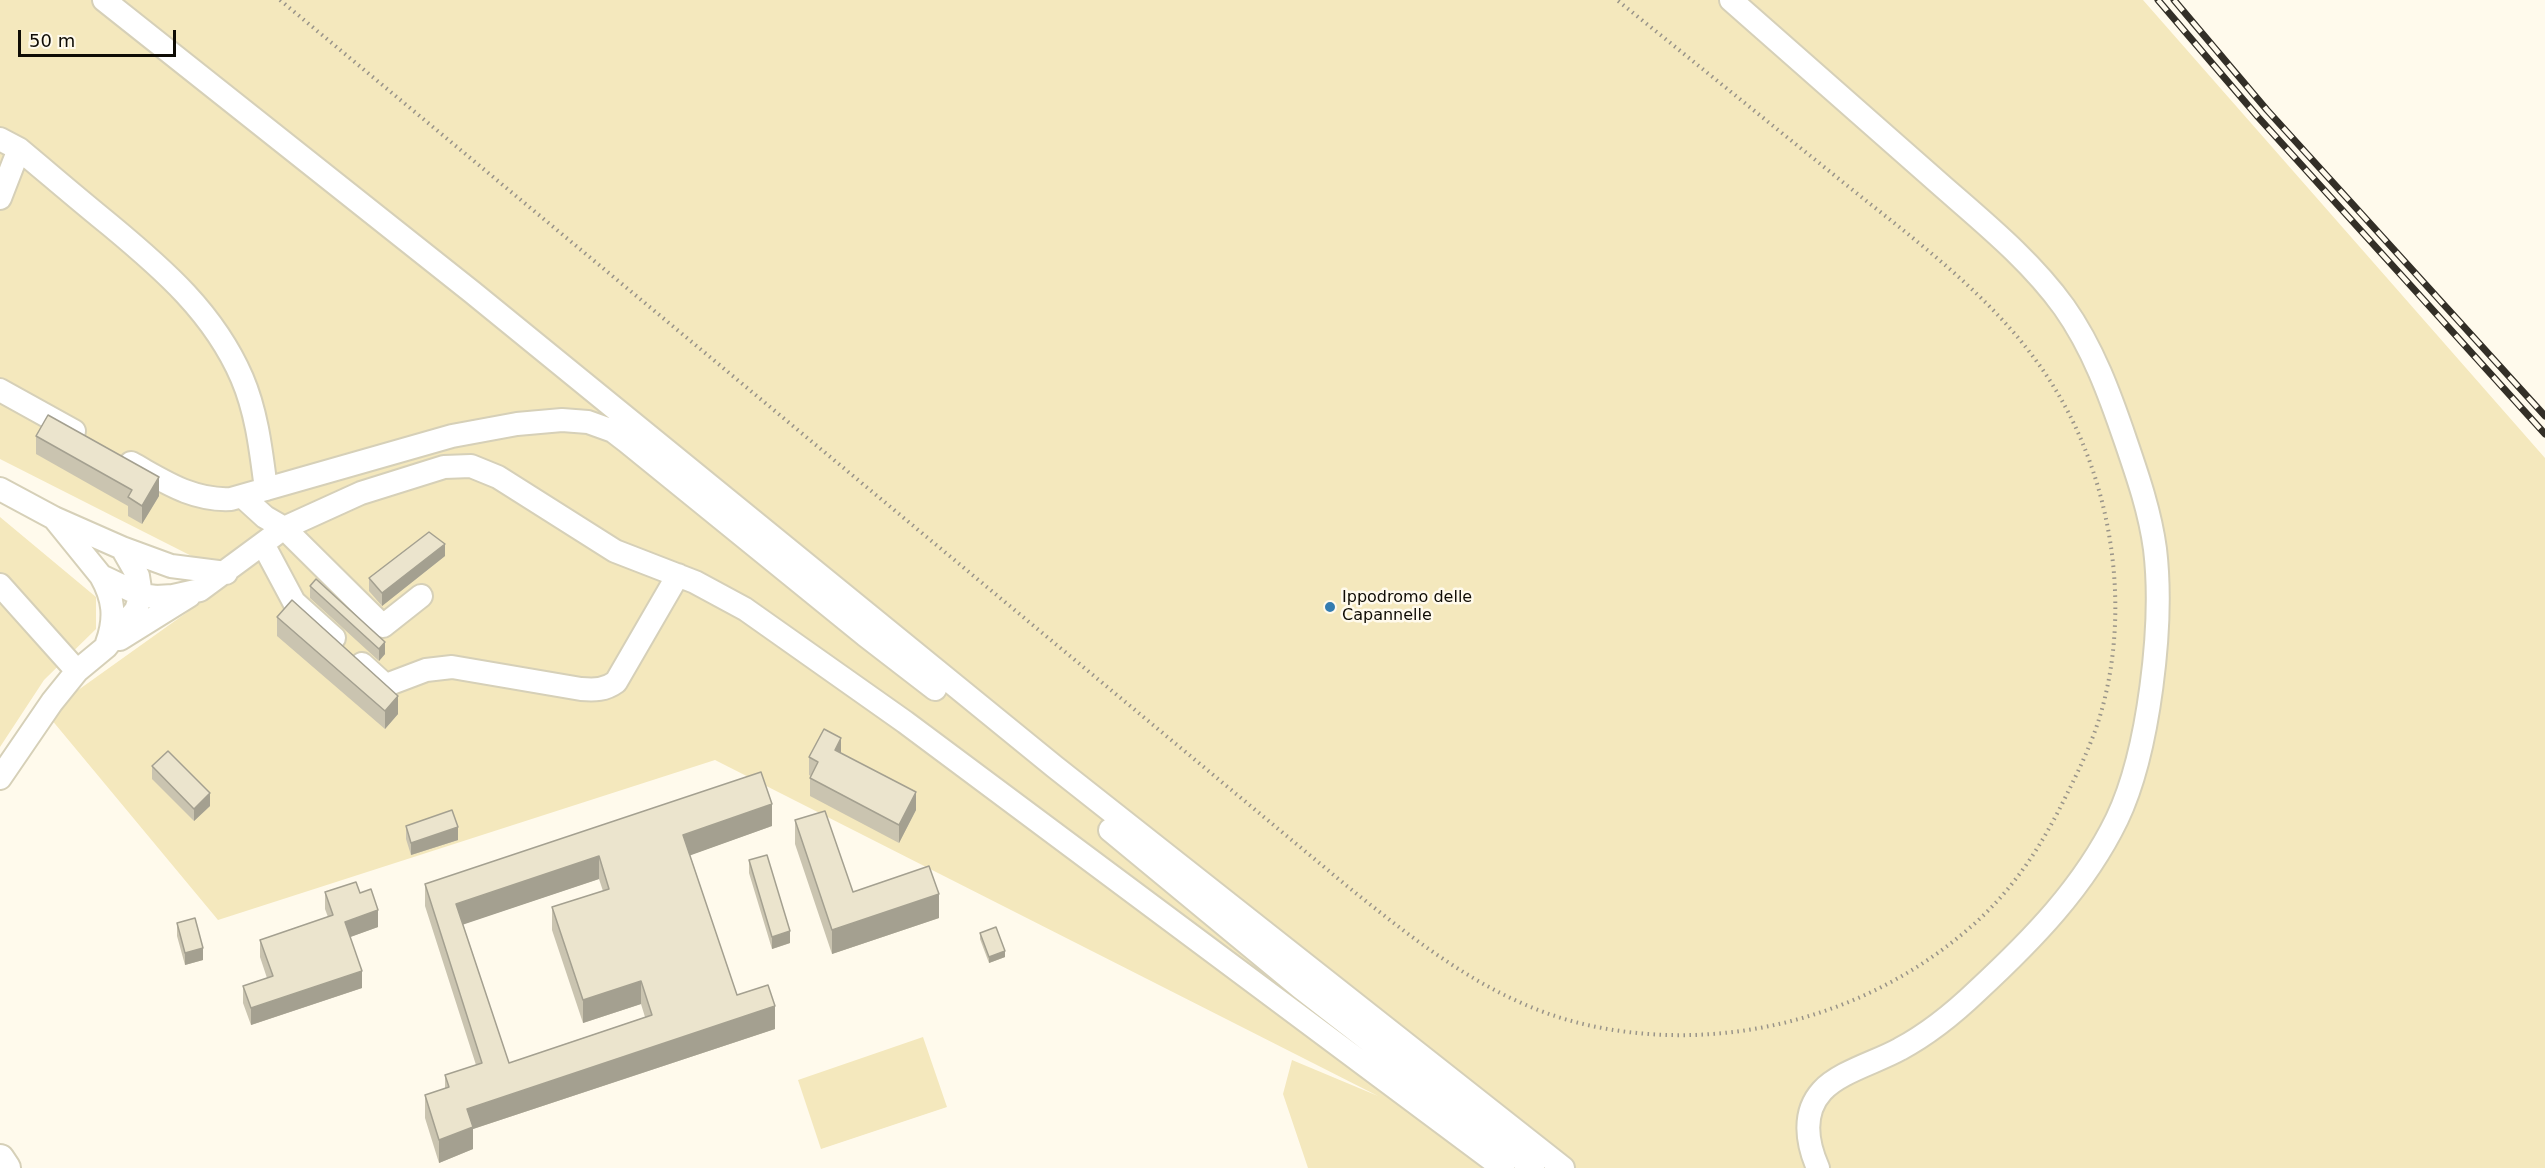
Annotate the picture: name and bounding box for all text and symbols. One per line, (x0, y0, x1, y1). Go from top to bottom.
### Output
scale bar (21, 18, 178, 56)
text: 50 m (29, 30, 75, 51)
place label: Ippodromo delle Capannelle (1342, 588, 1472, 626)
marker: Ippodromo delle Capannelle (1323, 600, 1337, 614)

